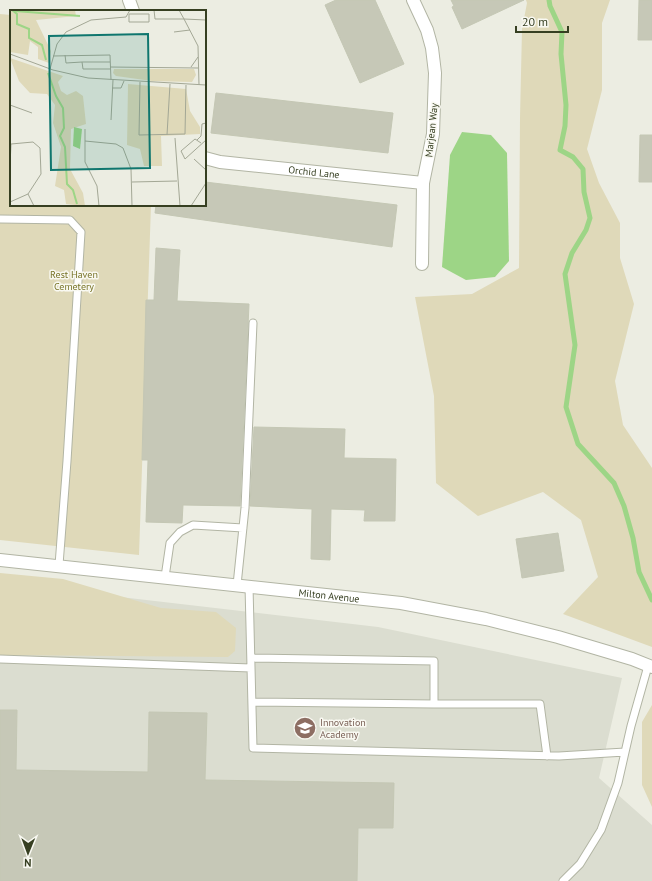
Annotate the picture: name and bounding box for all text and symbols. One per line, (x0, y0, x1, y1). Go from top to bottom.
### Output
scale bar (516, 8, 568, 34)
inset map (10, 10, 206, 206)
text: 20 m (522, 14, 548, 29)
street label: Marjean Way (422, 102, 441, 158)
street label: Orchid Lane (288, 163, 340, 181)
park label: Rest Haven Cemetery (50, 268, 98, 293)
street label: Milton Avenue (298, 586, 360, 606)
school or university icon: Innovation Academy (292, 715, 318, 741)
place label: Innovation Academy (320, 716, 366, 741)
north arrow (8, 833, 48, 873)
text: N (24, 856, 32, 870)

